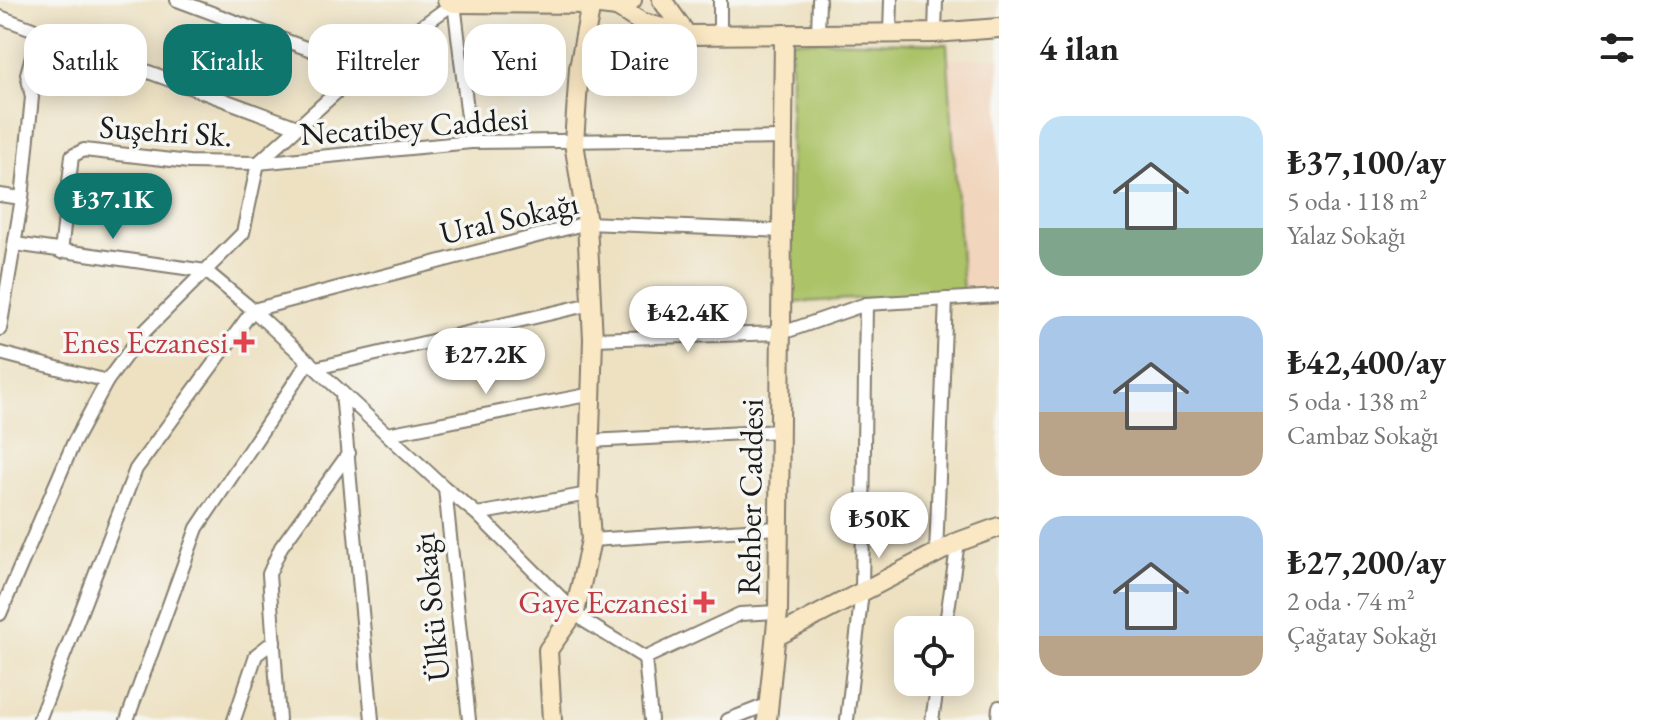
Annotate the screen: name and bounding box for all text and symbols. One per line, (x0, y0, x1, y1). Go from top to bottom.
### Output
chip: Satılık (24, 24, 147, 96)
chip: Kiralık (163, 24, 292, 96)
chip: Filtreler (308, 24, 448, 96)
chip: Yeni (464, 24, 566, 96)
chip: Daire (582, 24, 697, 96)
text: 4 ilan (1039, 26, 1119, 70)
icon: filters (1595, 26, 1639, 70)
street label: Necatibey Caddesi (299, 97, 530, 155)
street label: Suşehri Sk. (98, 105, 234, 157)
text: ₺37,100/ay (1287, 140, 1446, 184)
icon: home (1103, 148, 1199, 244)
pin: ₺37.1K (48, 173, 178, 241)
text: ₺37.1K (72, 182, 154, 216)
street label: Ural Sokağı (436, 182, 583, 254)
text: 5 oda · 118 m² (1287, 184, 1427, 218)
text: Yalaz Sokağı (1287, 218, 1406, 252)
pin: ₺42.4K (623, 286, 753, 354)
text: ₺42.4K (647, 295, 729, 329)
place label: Enes Eczanesi (62, 321, 228, 363)
pin: ₺27.2K (421, 328, 551, 396)
marker: Enes Eczanesi (235, 333, 253, 351)
text: ₺27.2K (445, 337, 527, 371)
text: ₺42,400/ay (1287, 340, 1446, 384)
icon: home (1103, 348, 1199, 444)
text: 5 oda · 138 m² (1287, 384, 1427, 418)
street label: Rehber Caddesi (727, 398, 773, 596)
text: Cambaz Sokağı (1287, 418, 1439, 452)
pin: ₺50K (832, 492, 926, 560)
text: ₺50K (848, 501, 910, 535)
street label: Ülkü Sokağı (402, 530, 460, 683)
text: ₺27,200/ay (1287, 540, 1446, 584)
icon: home (1103, 548, 1199, 644)
place label: Gaye Eczanesi (518, 581, 688, 623)
text: 2 oda · 74 m² (1287, 584, 1415, 618)
marker: Gaye Eczanesi (695, 593, 713, 611)
map controls (894, 616, 974, 696)
button: locate (894, 616, 974, 696)
text: Çağatay Sokağı (1287, 618, 1437, 652)

